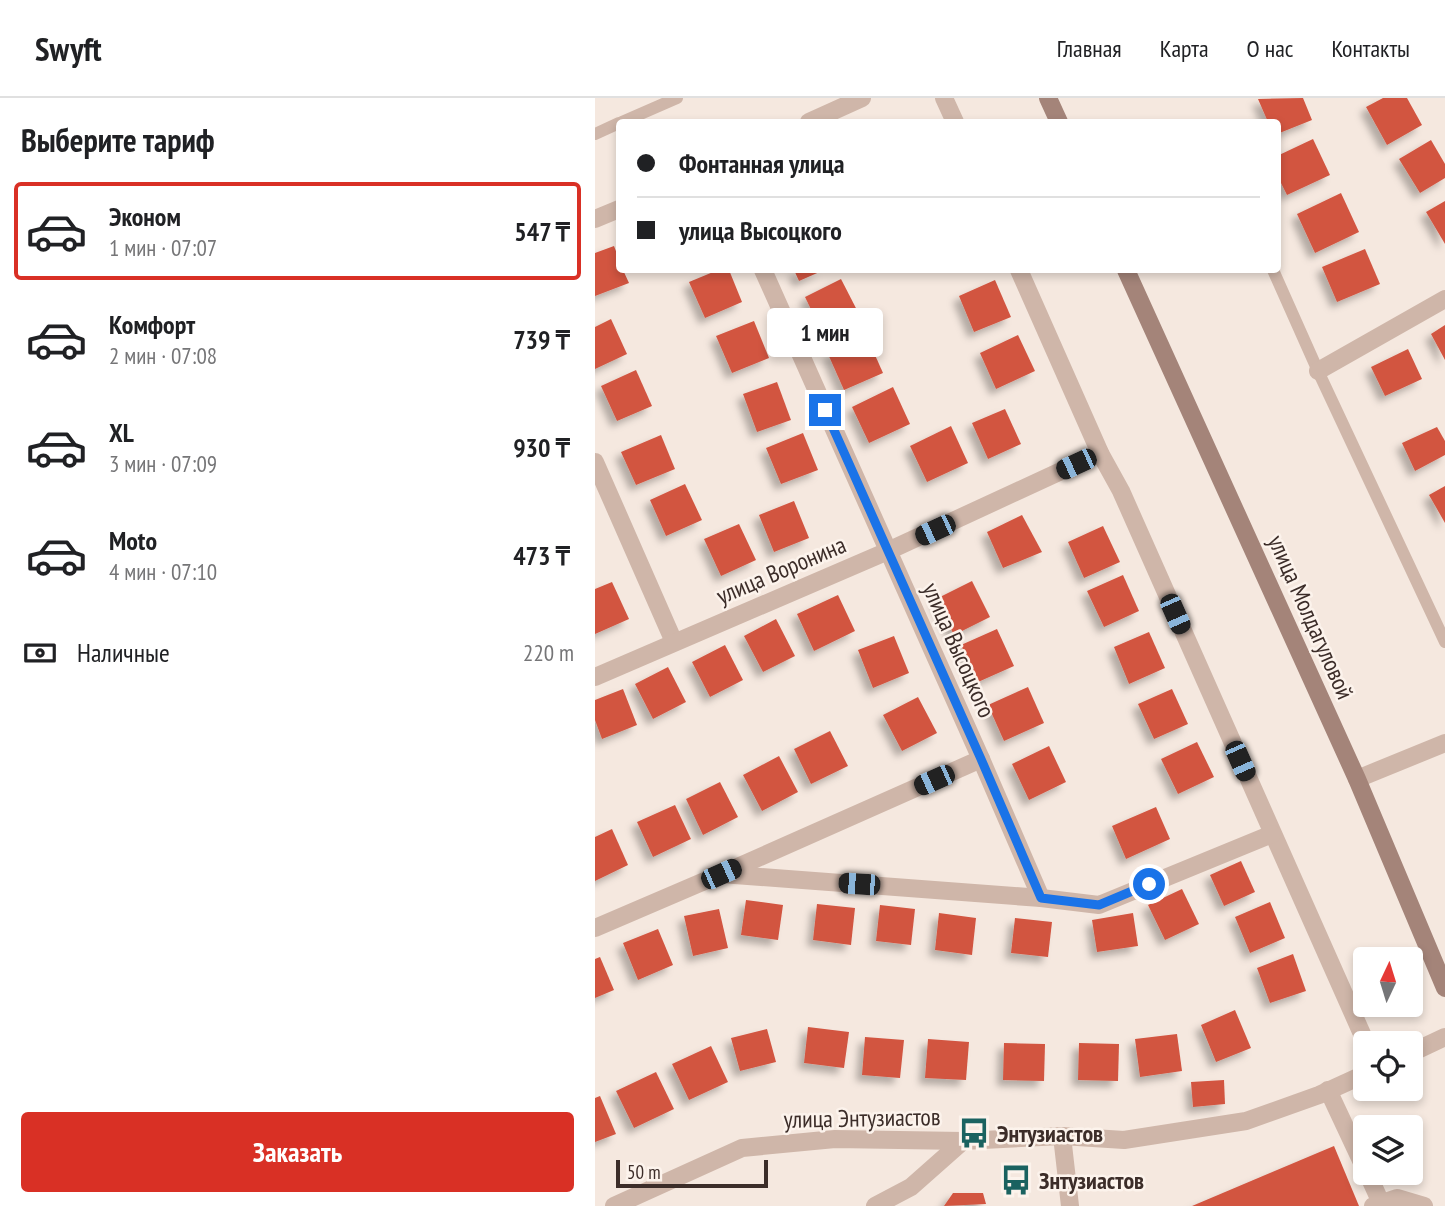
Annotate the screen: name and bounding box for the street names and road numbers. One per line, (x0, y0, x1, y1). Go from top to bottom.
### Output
street label: улица Воронина (712, 529, 850, 611)
street label: улица Молдагуловой (1261, 530, 1361, 704)
street label: улица Высоцкого (915, 578, 1003, 722)
street label: улица Энтузиастов (783, 1101, 941, 1135)

